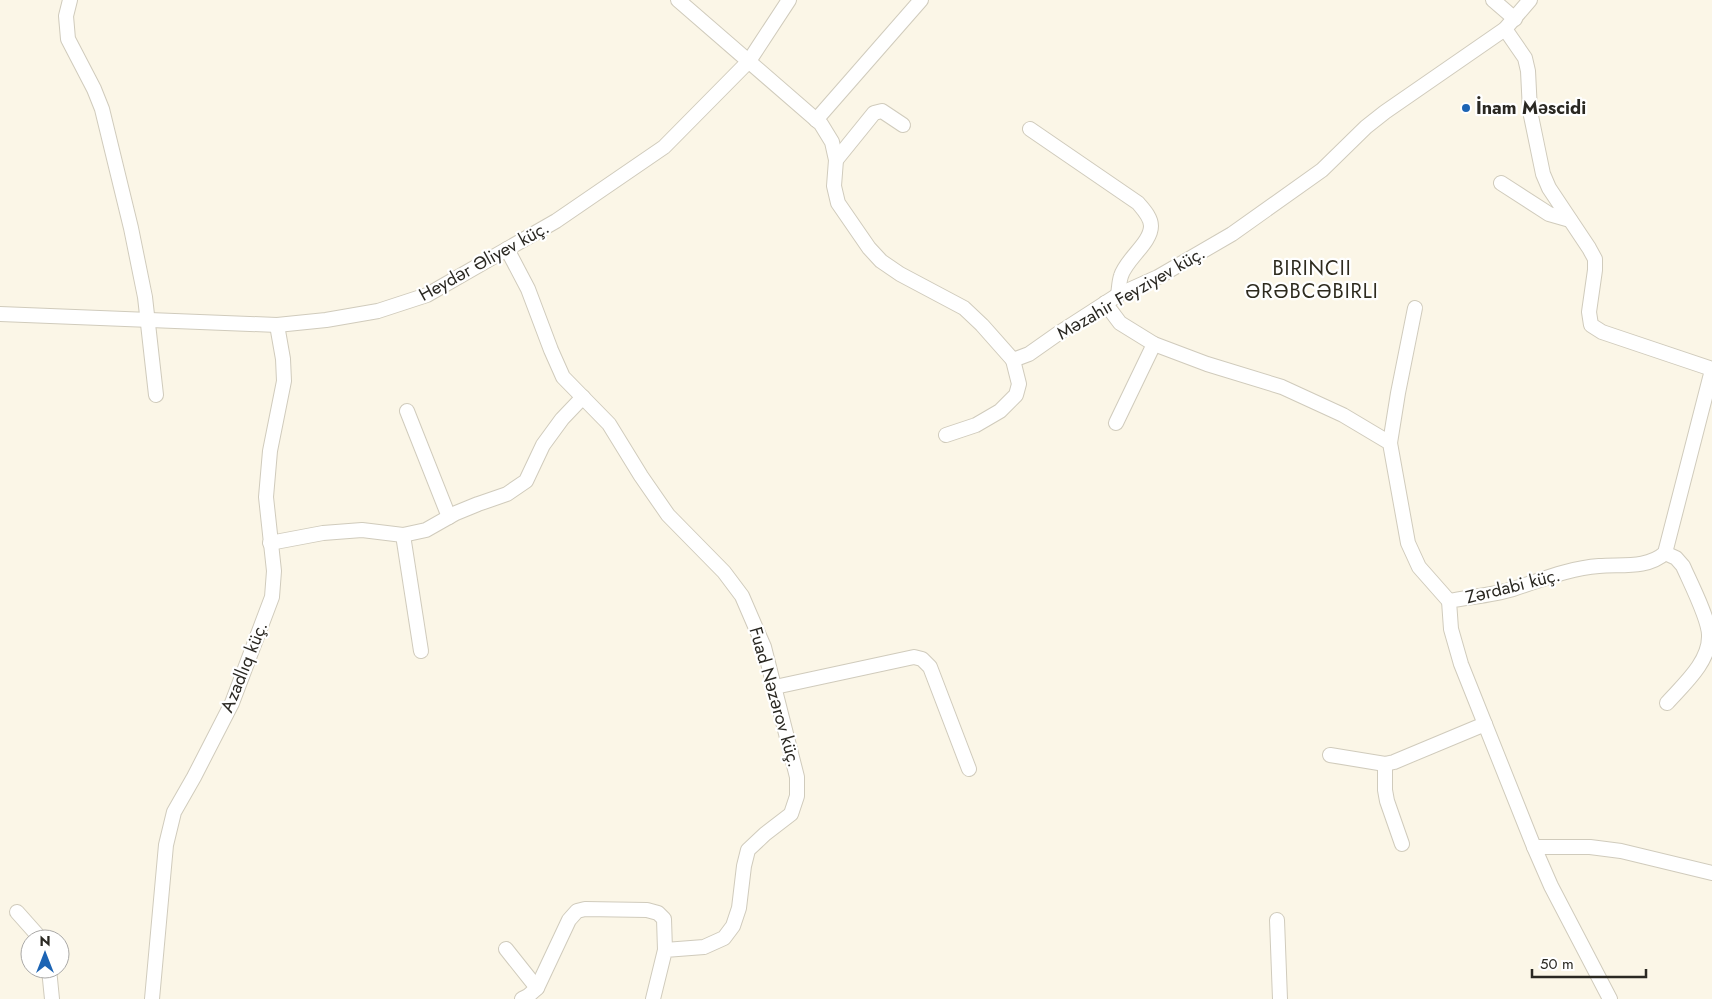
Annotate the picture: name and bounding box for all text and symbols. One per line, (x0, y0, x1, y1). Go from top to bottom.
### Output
place label: İnam Məscidi (1476, 95, 1586, 121)
marker: İnam Məscidi (1460, 102, 1472, 114)
street label: Heydər Əliyev küç. (414, 214, 554, 308)
street label: Məzahir Feyziyev küç. (1052, 240, 1210, 346)
district label: BIRINCII ƏRƏBCƏBIRLI (1245, 254, 1379, 306)
street label: Zərdabi küç. (1463, 562, 1563, 610)
street label: Azadlıq küç. (214, 618, 274, 716)
street label: Fuad Nəzərov küç. (743, 624, 807, 770)
north arrow (20, 929, 70, 979)
text: N (39, 931, 51, 951)
scale bar (1532, 946, 1646, 978)
text: 50 m (1540, 953, 1574, 975)

